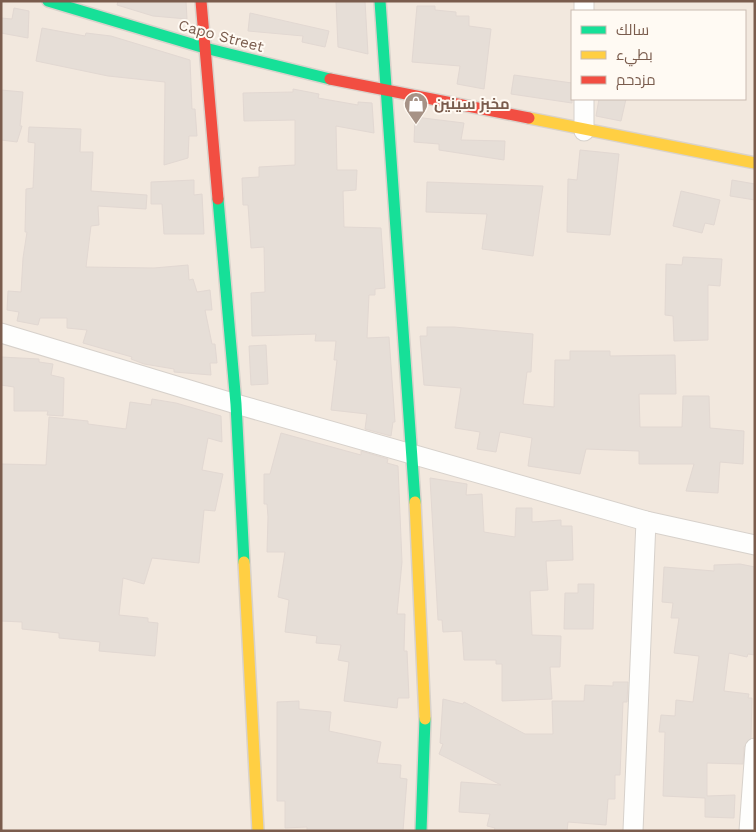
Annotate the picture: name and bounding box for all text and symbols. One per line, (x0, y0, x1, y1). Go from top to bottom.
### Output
legend (571, 10, 746, 100)
street label: Capo Street (176, 16, 266, 56)
text: سالك (616, 21, 649, 39)
text: بطيء (616, 46, 653, 67)
text: مزدحم (616, 71, 656, 90)
shop icon: مخبز سينين (403, 91, 429, 125)
place label: مخبز سينين (434, 95, 510, 113)

